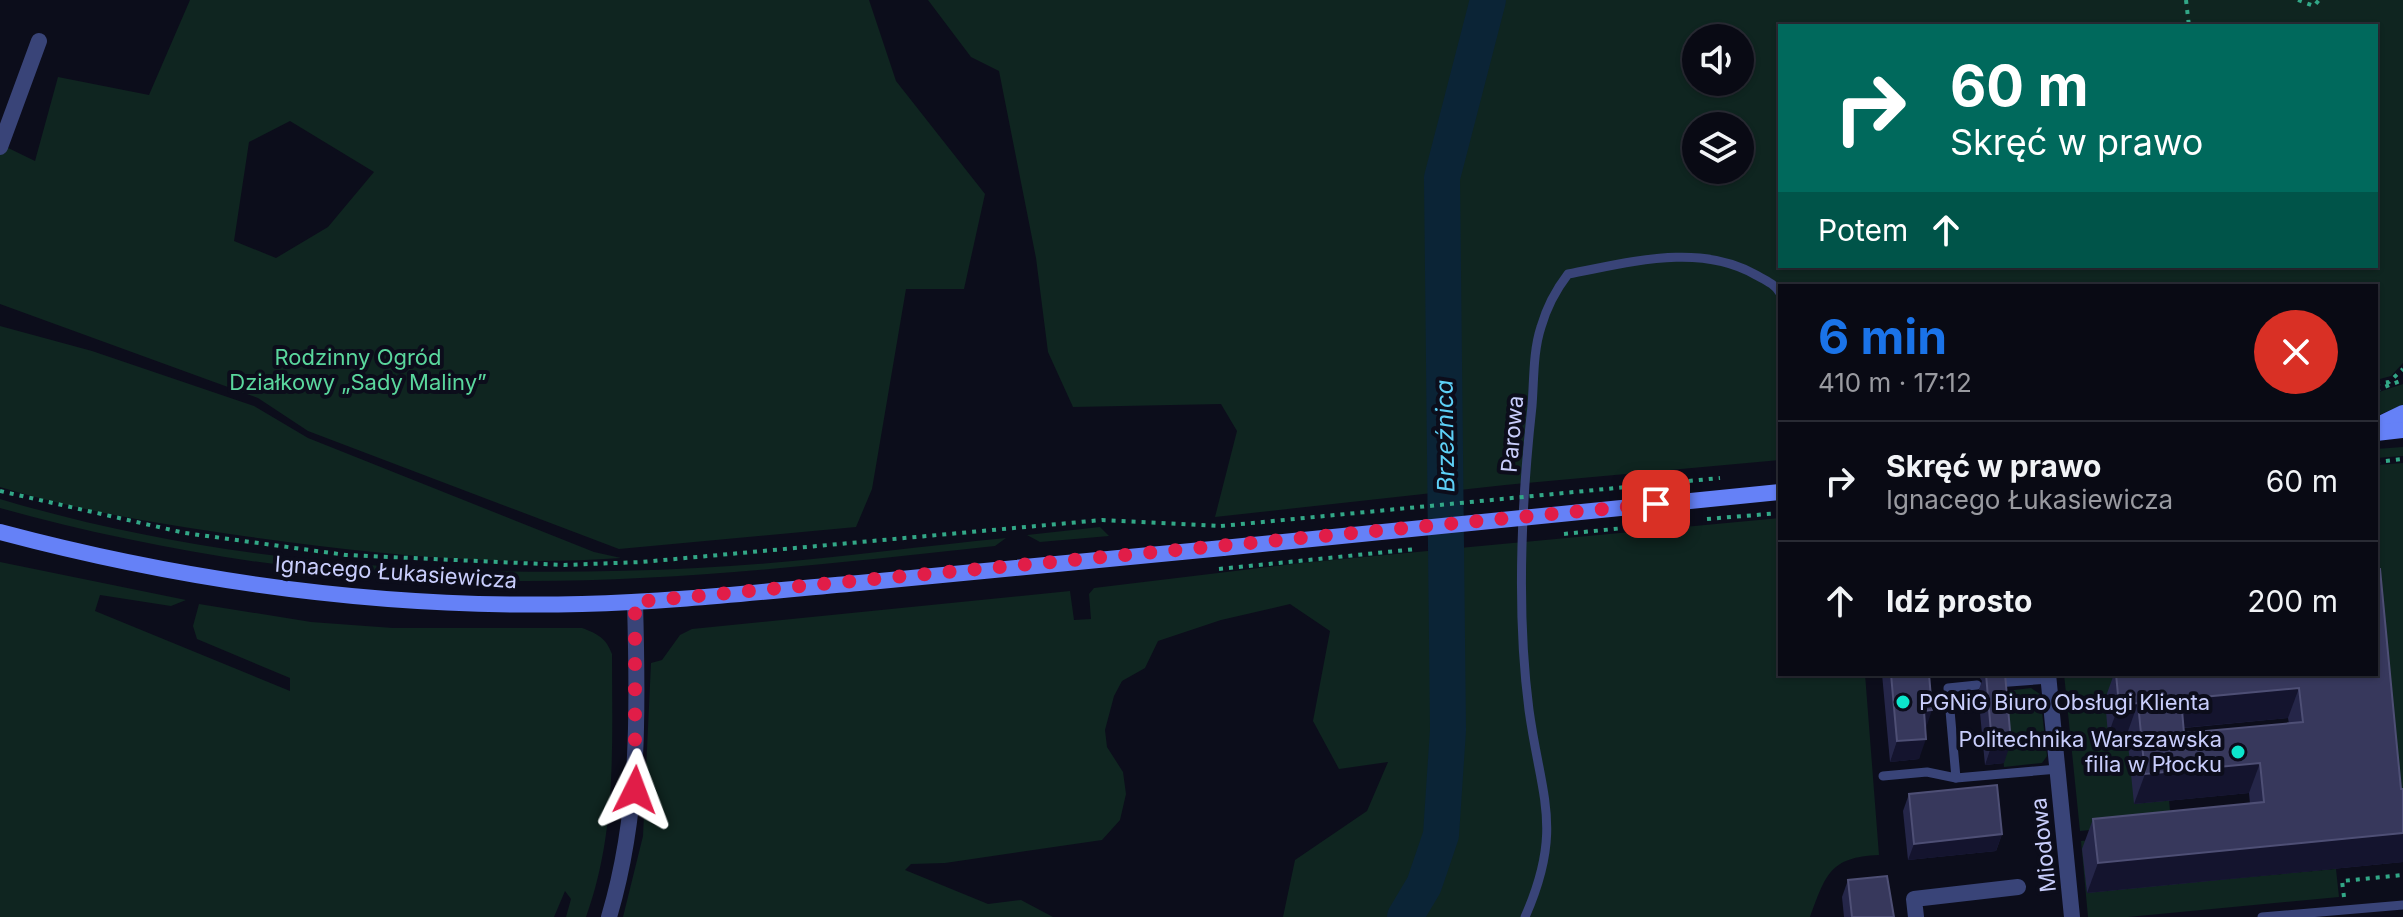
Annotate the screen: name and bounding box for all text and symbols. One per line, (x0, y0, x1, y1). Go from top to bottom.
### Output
map controls (1682, 24, 1754, 184)
button: sound (1682, 24, 1754, 96)
text: 60 m (1950, 52, 2089, 120)
icon: right (1818, 56, 1922, 160)
button: layers (1682, 112, 1754, 184)
text: Skręć w prawo (1950, 120, 2203, 164)
icon: ahead (1924, 208, 1968, 252)
text: Potem (1818, 212, 1908, 248)
text: 6 min (1818, 307, 1947, 366)
button: close (2254, 310, 2338, 394)
park label: Rodzinny Ogród Działkowy „Sady Maliny” (229, 344, 487, 395)
text: 410 m · 17:12 (1818, 367, 1972, 398)
water label: Brzeźnica (1430, 379, 1460, 493)
street label: Parowa (1496, 394, 1528, 474)
text: Skręć w prawo (1886, 448, 2101, 484)
icon: right (1818, 459, 1862, 503)
text: 60 m (2266, 463, 2338, 499)
pin (1622, 470, 1690, 538)
icon: arrive (1634, 482, 1678, 526)
text: Ignacego Łukasiewicza (1886, 484, 2173, 515)
street label: Ignacego Łukasiewicza (274, 551, 518, 593)
icon: ahead (1818, 579, 1862, 623)
text: Idź prosto (1886, 583, 2032, 619)
text: 200 m (2247, 583, 2338, 619)
place label: PGNiG Biuro Obsługi Klienta (1919, 689, 2210, 715)
marker: PGNiG Biuro Obsługi Klienta (1894, 693, 1912, 711)
place label: Politechnika Warszawska filia w Płocku (1959, 726, 2222, 777)
marker: Politechnika Warszawska filia w Płocku (2229, 743, 2247, 761)
position arrow (593, 748, 677, 832)
street label: Miodowa (2025, 796, 2061, 894)

